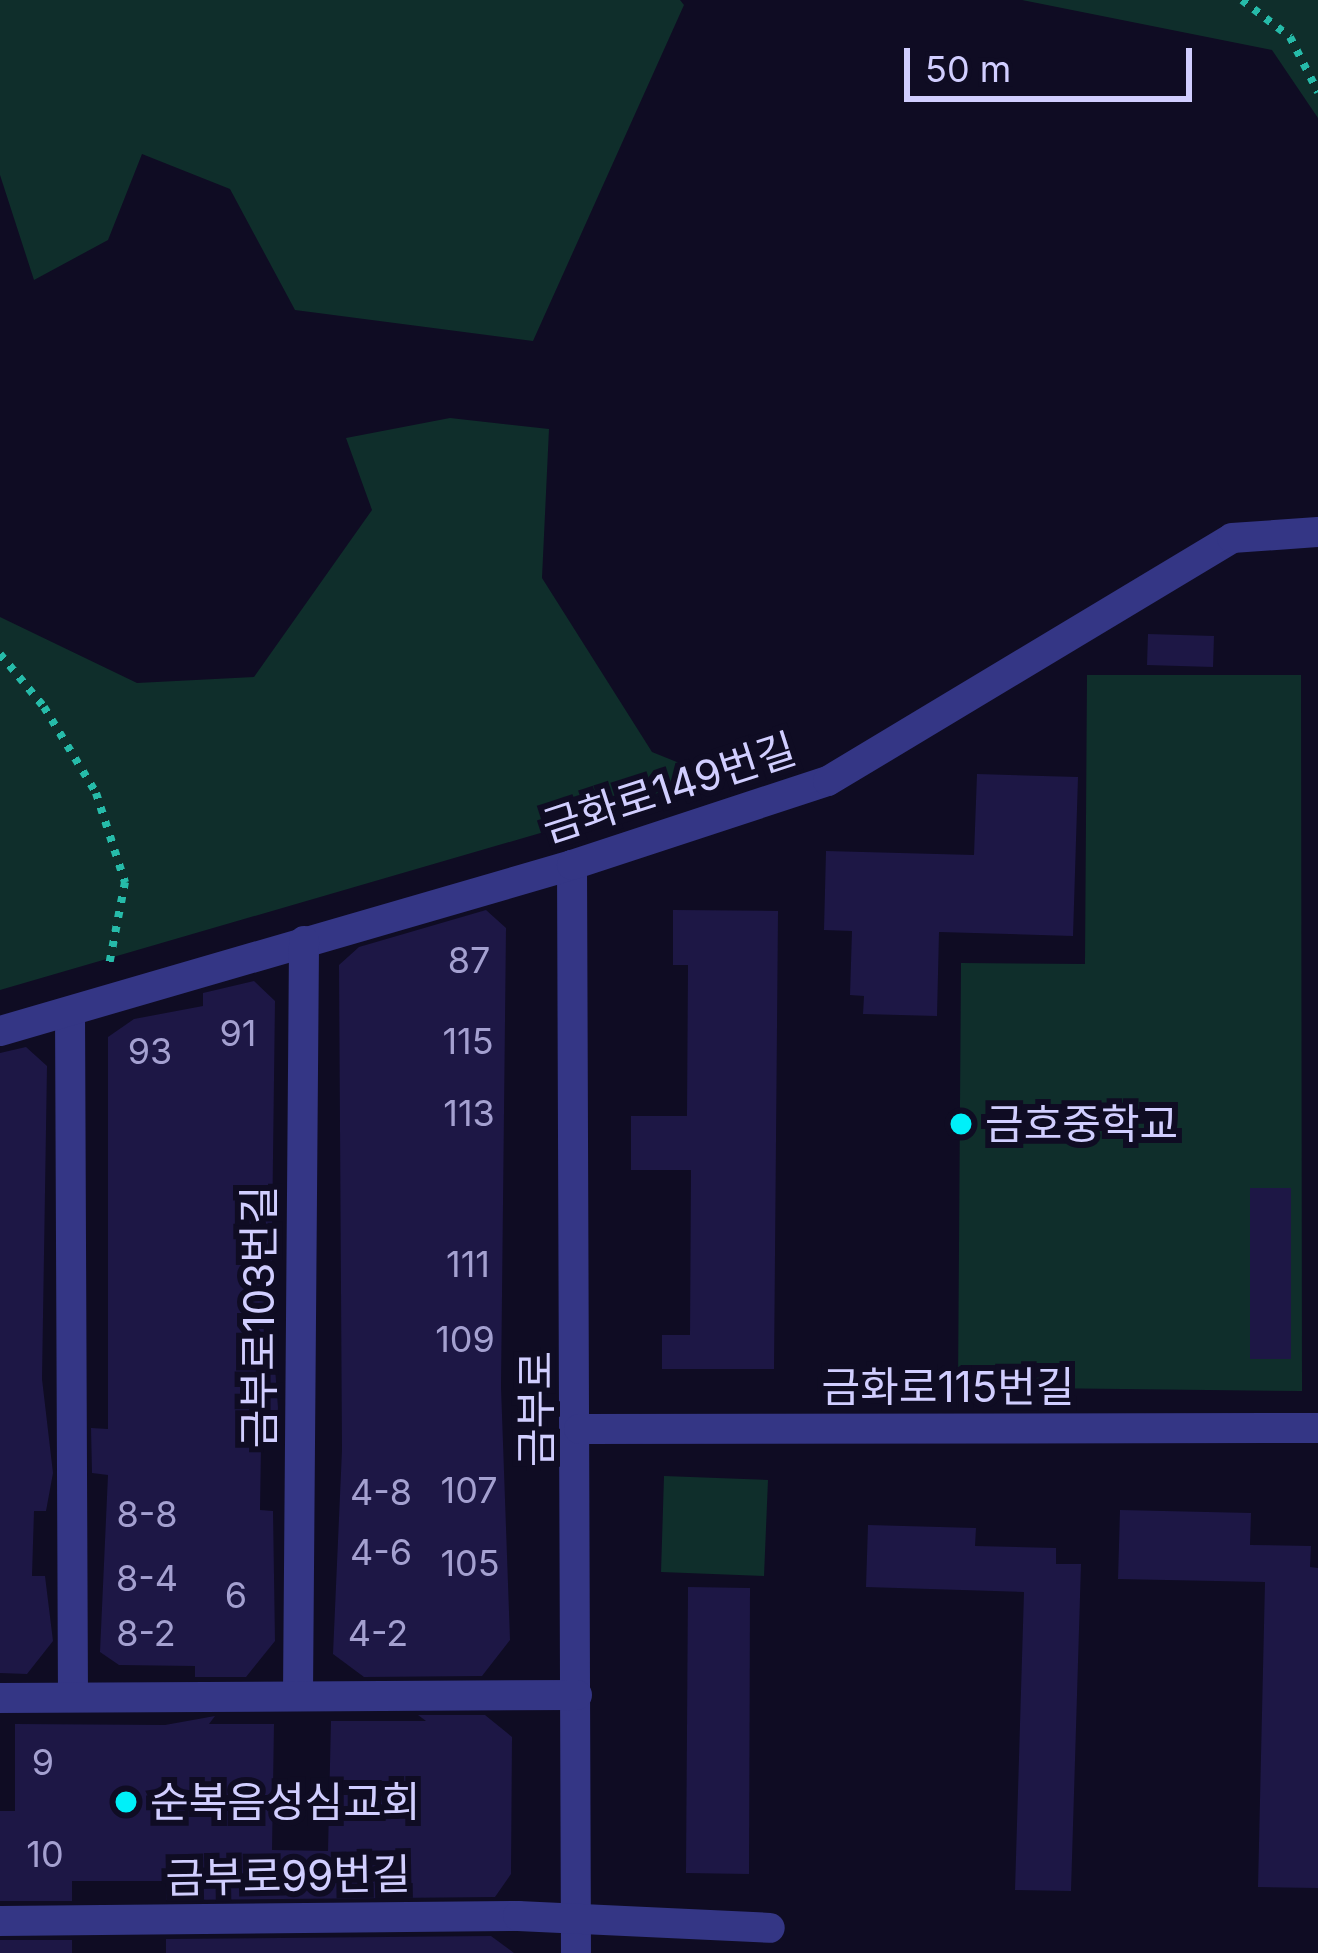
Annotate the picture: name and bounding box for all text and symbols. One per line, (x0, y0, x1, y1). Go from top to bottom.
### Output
scale bar (910, 24, 1198, 98)
text: 50 m (925, 47, 1011, 91)
street label: 금화로149번길 (536, 723, 802, 853)
house number: 87 (448, 939, 490, 983)
house number: 91 (220, 1012, 256, 1056)
house number: 115 (442, 1020, 494, 1064)
house number: 93 (128, 1030, 172, 1074)
house number: 113 (443, 1092, 495, 1136)
place label: 금호중학교 (985, 1099, 1178, 1149)
marker: 금호중학교 (948, 1111, 974, 1137)
street label: 금부로103번길 (234, 1186, 284, 1448)
house number: 111 (446, 1243, 490, 1287)
house number: 109 (435, 1318, 495, 1362)
street label: 금부로 (511, 1351, 561, 1467)
street label: 금화로115번길 (822, 1362, 1074, 1412)
house number: 107 (440, 1469, 498, 1513)
house number: 4-8 (350, 1471, 412, 1515)
house number: 8-8 (116, 1493, 178, 1537)
house number: 4-6 (350, 1531, 412, 1575)
house number: 105 (440, 1542, 500, 1586)
house number: 8-4 (116, 1557, 178, 1601)
house number: 6 (225, 1574, 247, 1618)
house number: 8-2 (116, 1612, 176, 1656)
house number: 4-2 (348, 1612, 408, 1656)
house number: 9 (32, 1741, 54, 1785)
place label: 순복음성심교회 (150, 1777, 420, 1827)
marker: 순복음성심교회 (113, 1789, 139, 1815)
house number: 10 (26, 1833, 64, 1877)
street label: 금부로99번길 (165, 1849, 411, 1903)

